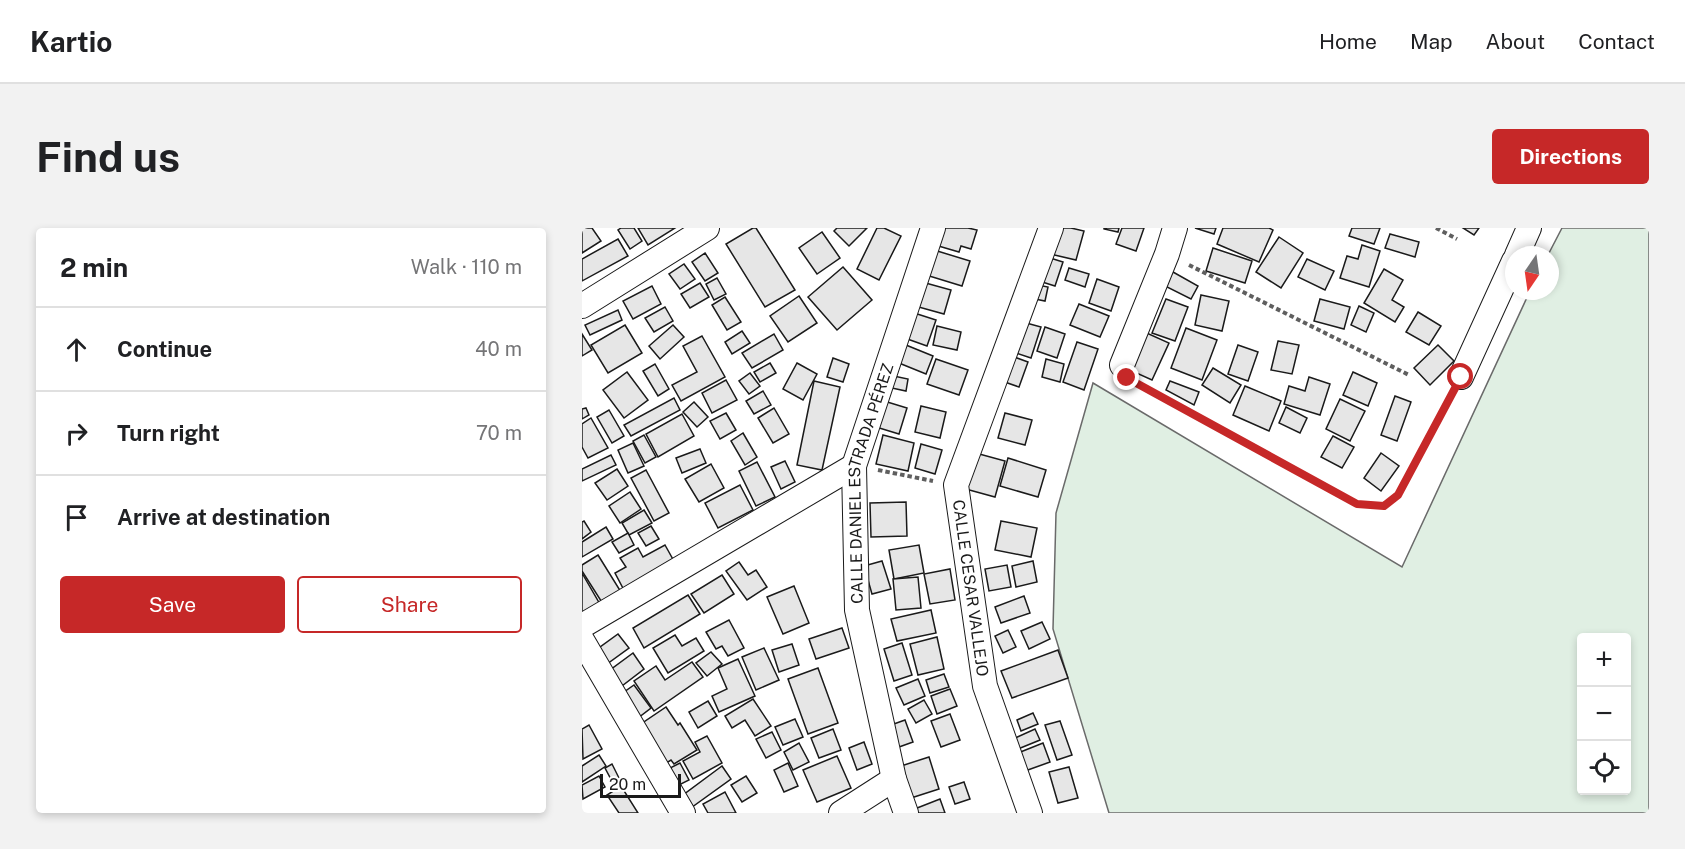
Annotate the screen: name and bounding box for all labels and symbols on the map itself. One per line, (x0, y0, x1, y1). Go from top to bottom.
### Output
north arrow (1505, 246, 1559, 300)
street label: CALLE DANIEL ESTRADA PÉREZ (845, 361, 897, 604)
route start (1447, 363, 1473, 389)
route end (1113, 364, 1139, 390)
street label: CALLE CESAR VALLEJO (949, 498, 992, 678)
scale bar (600, 771, 681, 798)

